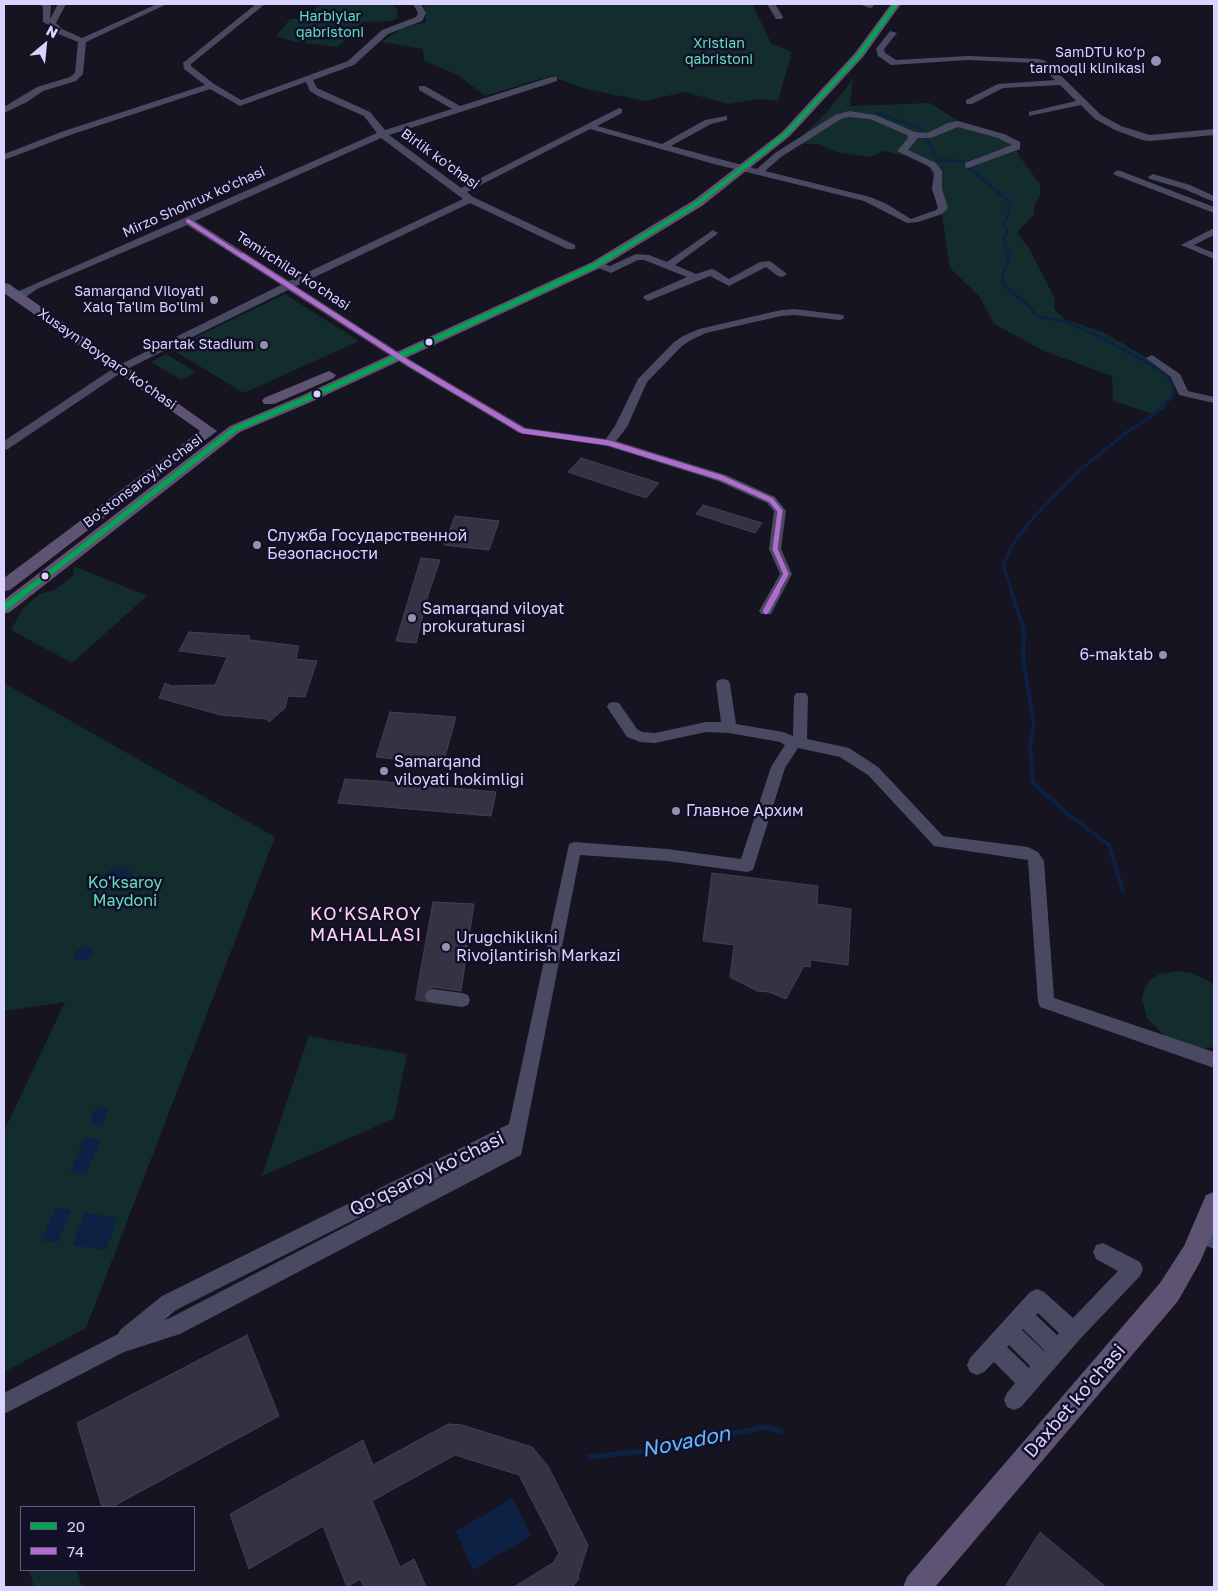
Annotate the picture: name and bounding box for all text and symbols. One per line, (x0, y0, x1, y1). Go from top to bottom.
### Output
park label: Harbiylar qabristoni (296, 9, 364, 41)
north arrow (20, 20, 70, 70)
text: N (44, 21, 61, 41)
park label: Xristian qabristoni (685, 36, 753, 68)
place label: SamDTU ko‘p tarmoqli klinikasi (1030, 45, 1145, 78)
marker: SamDTU ko‘p tarmoqli klinikasi (1149, 54, 1163, 68)
street label: Birlik ko'chasi (398, 125, 482, 193)
street label: Mirzo Shohrux ko'chasi (120, 163, 268, 241)
street label: Temirchilar ko'chasi (233, 228, 353, 314)
place label: Samarqand Viloyati Xalq Ta'lim Bo'limi (74, 284, 204, 316)
marker: Samarqand Viloyati Xalq Ta'lim Bo'limi (208, 294, 220, 306)
street label: Xusayn Boyqaro ko'chasi (34, 305, 180, 413)
place label: Spartak Stadium (142, 337, 254, 353)
unlabelled marker (424, 337, 434, 347)
marker: Spartak Stadium (258, 339, 270, 351)
unlabelled marker (312, 389, 322, 399)
street label: Bo'stonsaroy ko'chasi (80, 431, 206, 531)
place label: Служба Государственной Безопасности (267, 526, 467, 564)
marker: Служба Государственной Безопасности (251, 539, 263, 551)
unlabelled marker (40, 571, 50, 581)
place label: Samarqand viloyat prokuraturasi (422, 599, 564, 637)
marker: Samarqand viloyat prokuraturasi (406, 612, 418, 624)
place label: 6-maktab (1079, 645, 1153, 665)
marker: 6-maktab (1157, 649, 1169, 661)
place label: Samarqand viloyati hokimligi (394, 752, 524, 790)
marker: Samarqand viloyati hokimligi (378, 765, 390, 777)
place label: Главное Архим (686, 801, 804, 821)
marker: Главное Архим (670, 805, 682, 817)
park label: Ko'ksaroy Maydoni (88, 873, 162, 911)
district label: KO‘KSAROY MAHALLASI (309, 903, 423, 946)
place label: Urugchiklikni Rivojlantirish Markazi (456, 928, 620, 966)
marker: Urugchiklikni Rivojlantirish Markazi (440, 941, 452, 953)
street label: Qo'qsaroy ko'chasi (346, 1127, 508, 1221)
street label: Daxbet ko'chasi (1019, 1340, 1131, 1462)
water label: Novadon (640, 1421, 732, 1463)
legend (20, 1506, 195, 1571)
text: 20 (67, 1517, 85, 1535)
text: 74 (67, 1542, 84, 1560)

